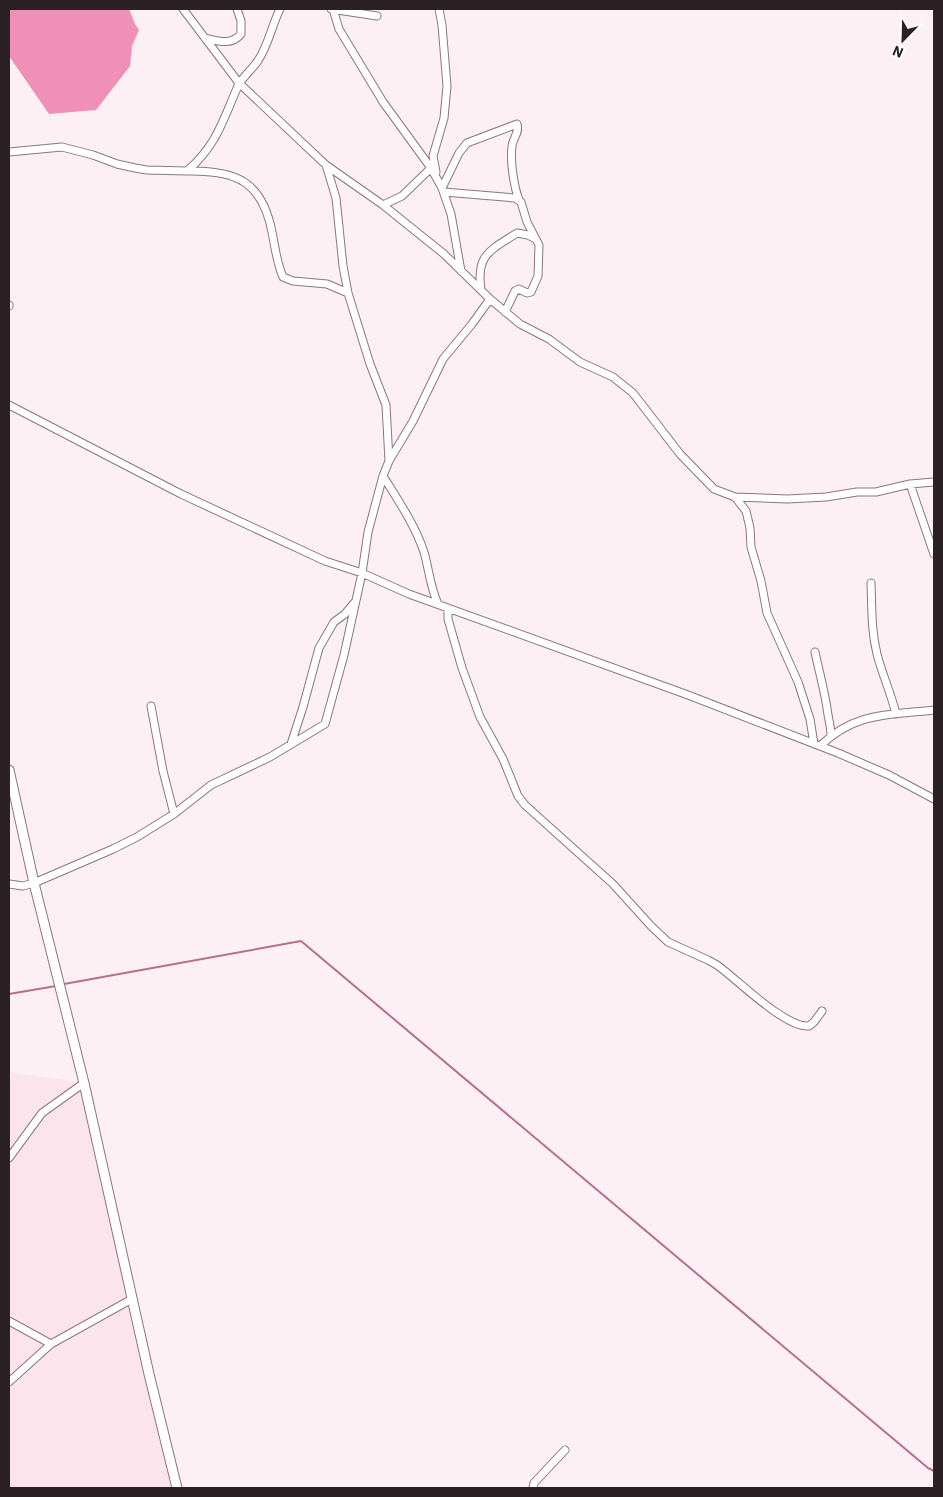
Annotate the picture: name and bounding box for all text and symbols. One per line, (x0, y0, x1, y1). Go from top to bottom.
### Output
north arrow (878, 15, 928, 65)
text: N (890, 42, 906, 62)

